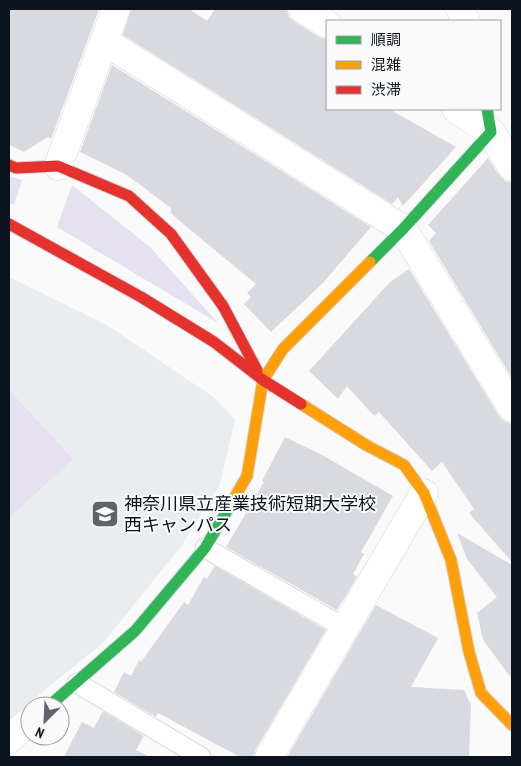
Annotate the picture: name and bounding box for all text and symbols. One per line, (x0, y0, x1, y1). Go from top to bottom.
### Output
legend (326, 20, 501, 110)
text: 順調 (371, 30, 401, 49)
text: 混雑 (371, 55, 401, 74)
text: 渋滞 (371, 80, 401, 99)
place label: 神奈川県立産業技術短期大学校 西キャンパス (124, 492, 376, 536)
school or university icon: 神奈川県立産業技術短期大学校 西キャンパス (90, 499, 120, 529)
north arrow (20, 696, 70, 746)
text: N (33, 723, 47, 743)

